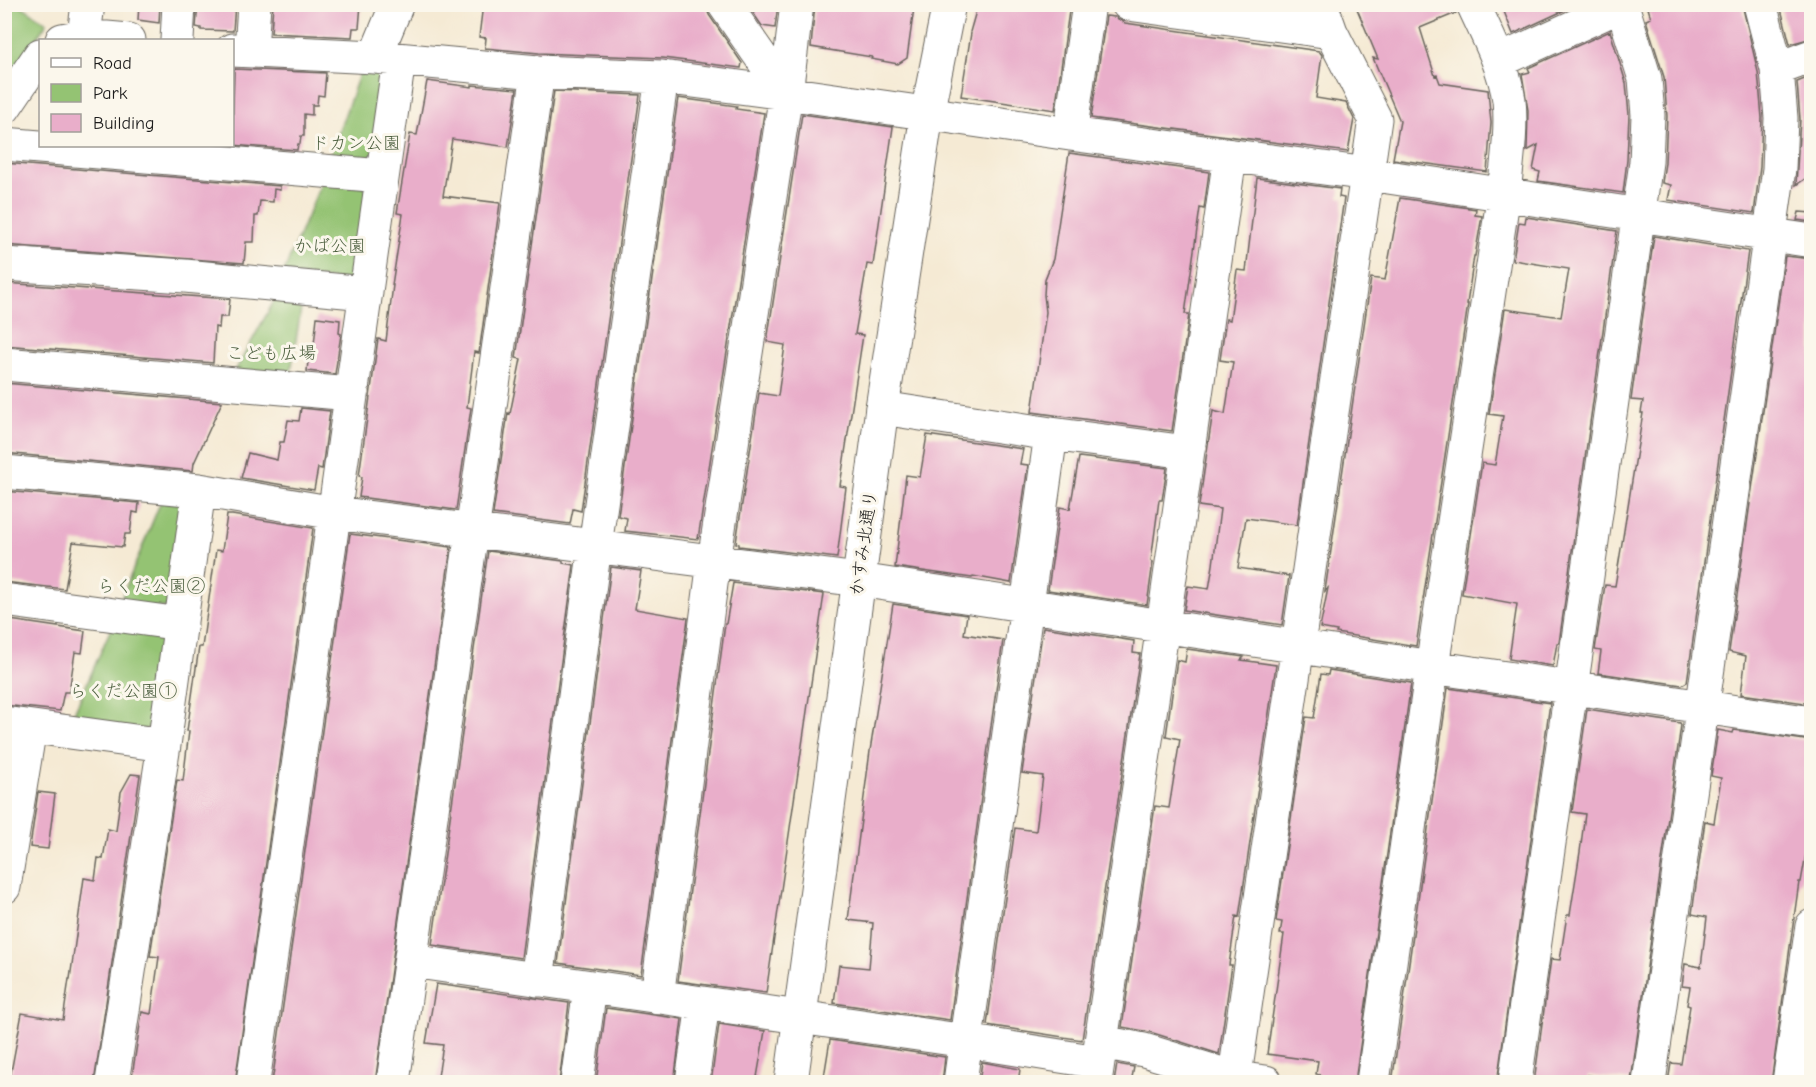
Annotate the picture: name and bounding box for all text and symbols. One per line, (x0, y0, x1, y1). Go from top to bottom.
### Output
legend (39, 39, 234, 147)
text: Road (93, 53, 132, 74)
text: Park (93, 83, 128, 104)
text: Building (93, 113, 155, 134)
park label: ドカン公園 (311, 133, 401, 154)
park label: かば公園 (294, 236, 366, 257)
park label: こども広場 (226, 343, 316, 364)
street label: かすみ北通り (846, 489, 882, 597)
park label: らくだ公園② (97, 576, 205, 597)
park label: らくだ公園① (69, 681, 177, 702)

